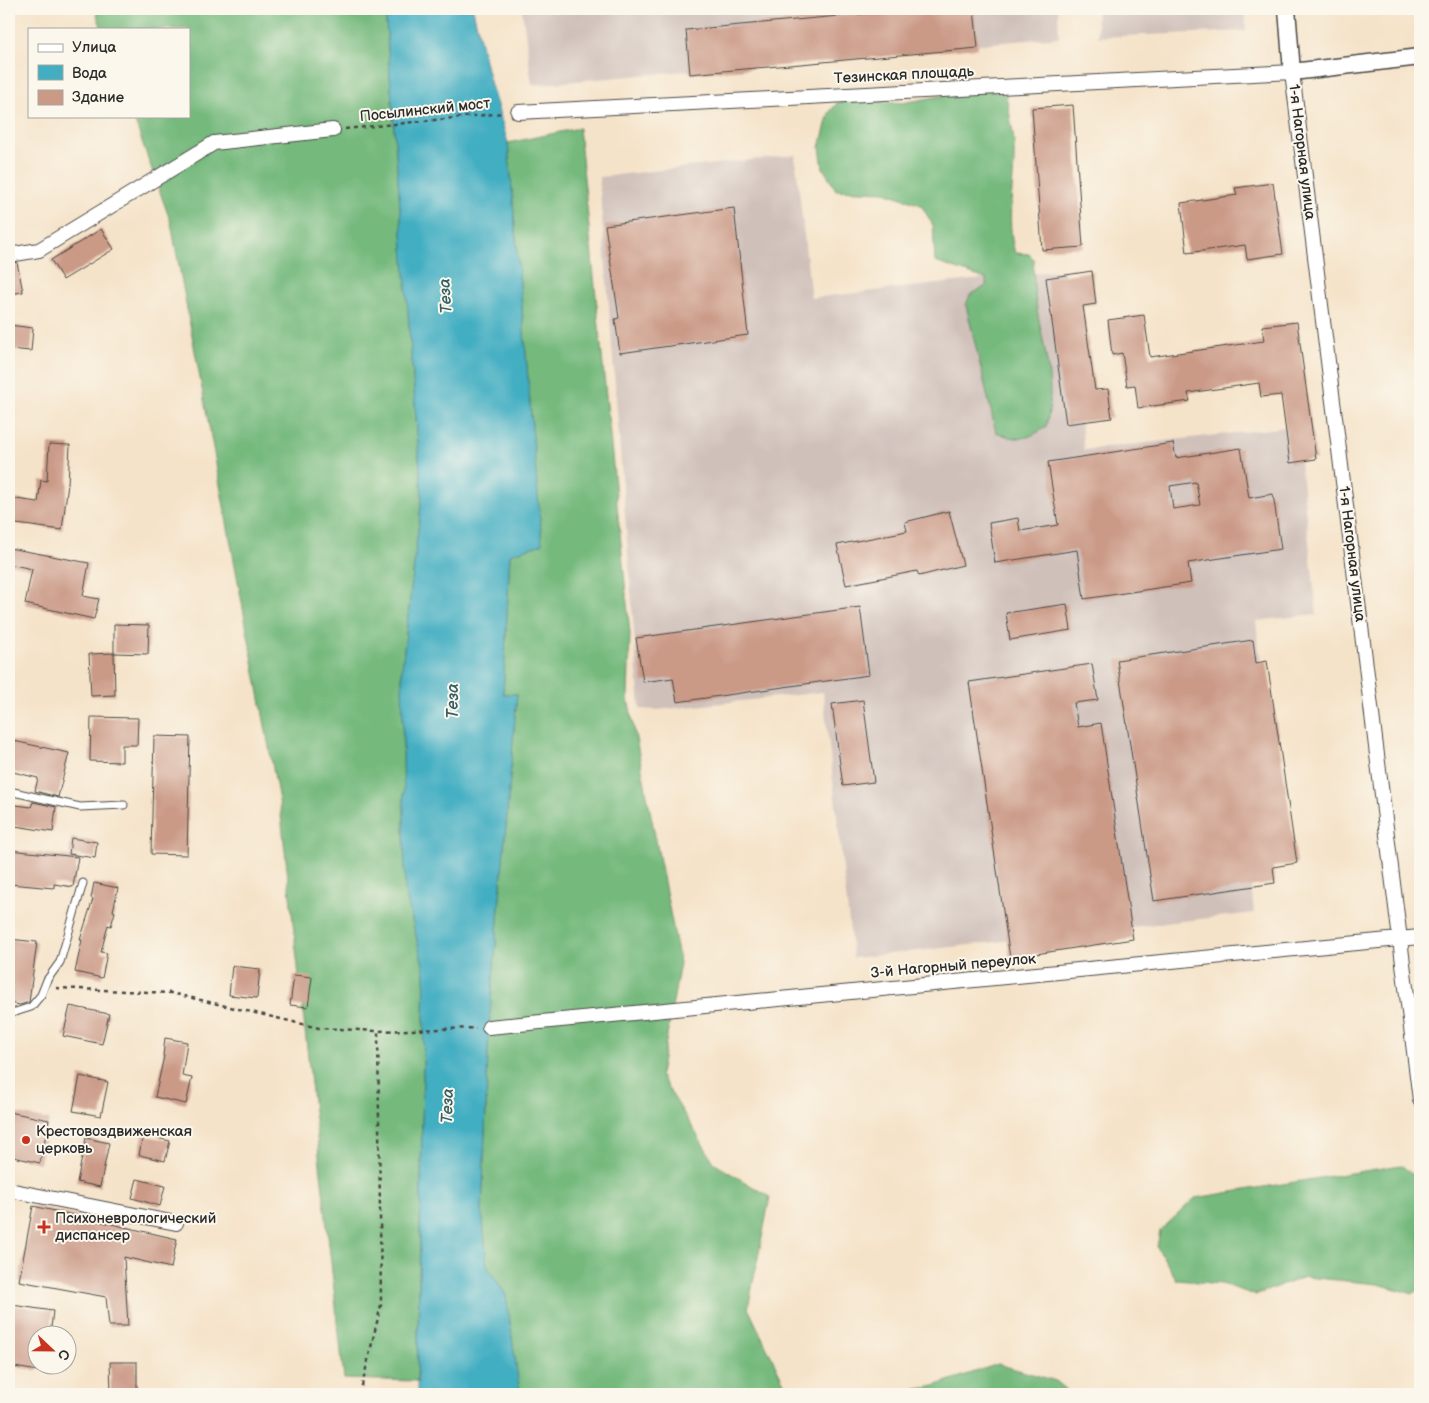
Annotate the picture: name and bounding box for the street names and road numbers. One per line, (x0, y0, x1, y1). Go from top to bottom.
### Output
street label: Тезинская площадь (833, 62, 975, 88)
street label: 1-я Нагорная улица (1284, 83, 1320, 221)
street label: Посылинский мост (359, 94, 491, 126)
street label: 1-я Нагорная улица (1334, 485, 1370, 623)
street label: 3-й Нагорный переулок (869, 949, 1037, 983)

